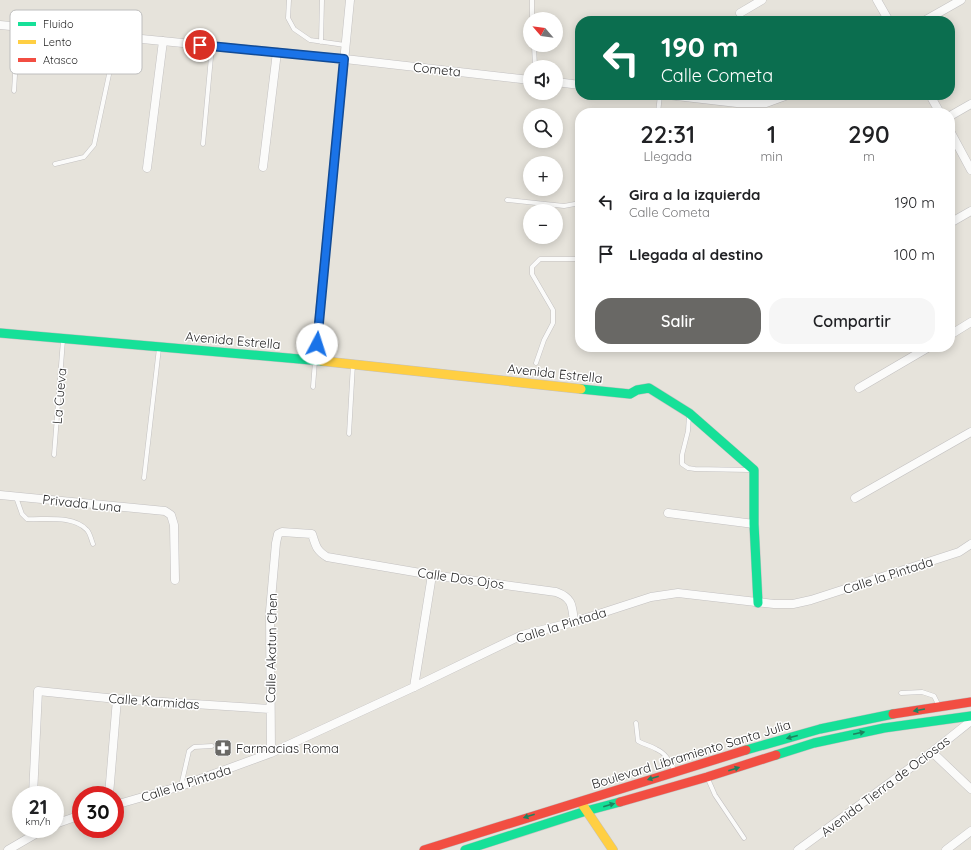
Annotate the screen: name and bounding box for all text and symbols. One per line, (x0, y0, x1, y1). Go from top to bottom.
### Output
legend (10, 10, 142, 74)
north arrow (523, 12, 563, 52)
map controls (523, 12, 563, 244)
text: Fluido (43, 17, 74, 31)
pin (183, 28, 217, 62)
text: 190 m (661, 29, 739, 64)
icon: left (595, 32, 647, 84)
icon: arrive (189, 34, 211, 56)
text: Lento (43, 35, 72, 49)
text: Atasco (43, 53, 78, 67)
street label: Cometa (412, 59, 462, 79)
button: sound (523, 60, 563, 100)
text: Calle Cometa (661, 64, 773, 87)
button: search (523, 108, 563, 148)
text: 22:31 (640, 119, 695, 149)
text: 1 (767, 119, 776, 149)
text: 290 (848, 119, 890, 149)
text: Llegada (643, 148, 692, 164)
text: min (761, 148, 783, 164)
text: m (863, 148, 875, 164)
button: + (523, 156, 563, 196)
text: Gira a la izquierda (629, 185, 761, 204)
icon: left (595, 191, 617, 213)
text: 190 m (894, 193, 935, 212)
button: − (523, 204, 563, 244)
text: Calle Cometa (629, 204, 710, 220)
icon: arrive (595, 243, 617, 265)
text: Llegada al destino (629, 245, 763, 264)
text: 100 m (894, 245, 935, 264)
button: Salir (595, 298, 761, 344)
button: Compartir (769, 298, 935, 344)
position arrow (296, 323, 338, 365)
street label: Avenida Estrella (185, 328, 281, 352)
street label: Avenida Estrella (507, 360, 603, 386)
street label: La Cueva (49, 367, 69, 425)
street label: Privada Luna (42, 491, 122, 515)
street label: Calle la Pintada (841, 553, 935, 597)
street label: Calle Dos Ojos (417, 564, 505, 592)
street label: Calle Akatun Chen (262, 593, 280, 703)
street label: Calle la Pintada (514, 604, 608, 646)
street label: Calle Karmidas (108, 690, 200, 712)
one-way arrow (912, 707, 925, 713)
street label: Boulevard Libramiento Santa Julia (590, 716, 792, 792)
one-way arrow (852, 730, 865, 736)
street label: Avenida Tierra de Ociosas (817, 732, 953, 840)
one-way arrow (785, 734, 797, 740)
pharmacy icon: Farmacias Roma (213, 738, 233, 758)
place label: Farmacias Roma (236, 740, 339, 756)
street label: Calle la Pintada (139, 761, 233, 805)
one-way arrow (728, 766, 740, 772)
one-way arrow (647, 775, 659, 781)
speed limit sign: 30 (72, 786, 124, 838)
text: 21 (28, 794, 48, 819)
one-way arrow (603, 802, 615, 808)
one-way arrow (523, 814, 535, 820)
text: km/h (25, 815, 51, 828)

